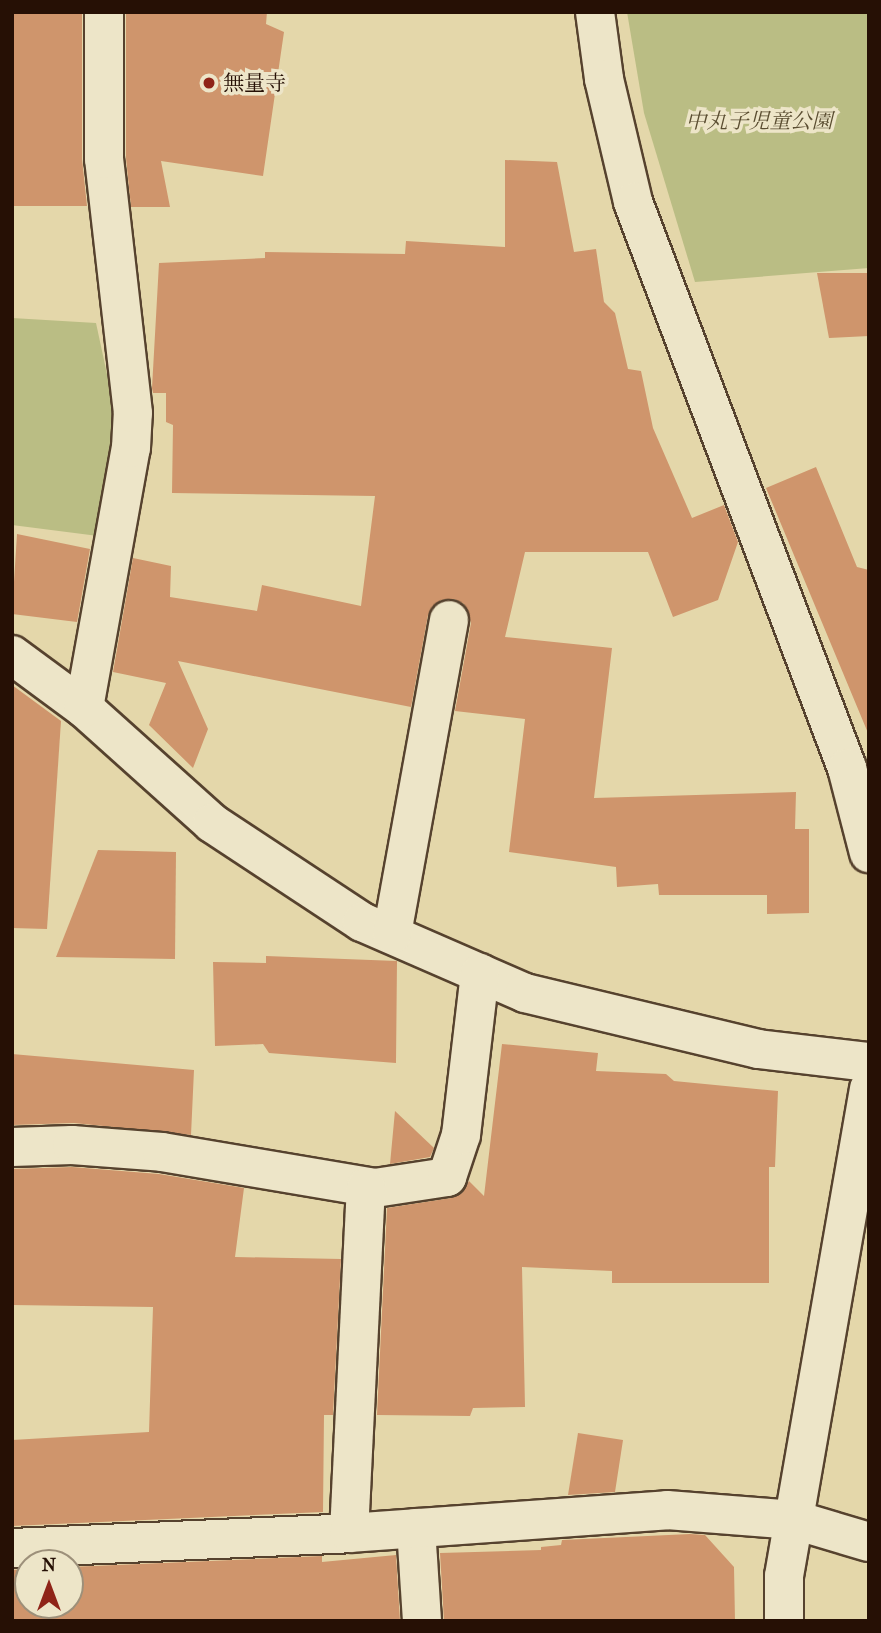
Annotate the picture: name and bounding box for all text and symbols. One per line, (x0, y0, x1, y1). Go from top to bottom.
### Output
place label: 無量寺 (223, 70, 286, 96)
marker: 無量寺 (201, 75, 217, 91)
park label: 中丸子児童公園 (686, 108, 832, 134)
north arrow (14, 1549, 84, 1619)
text: N (42, 1554, 56, 1576)

